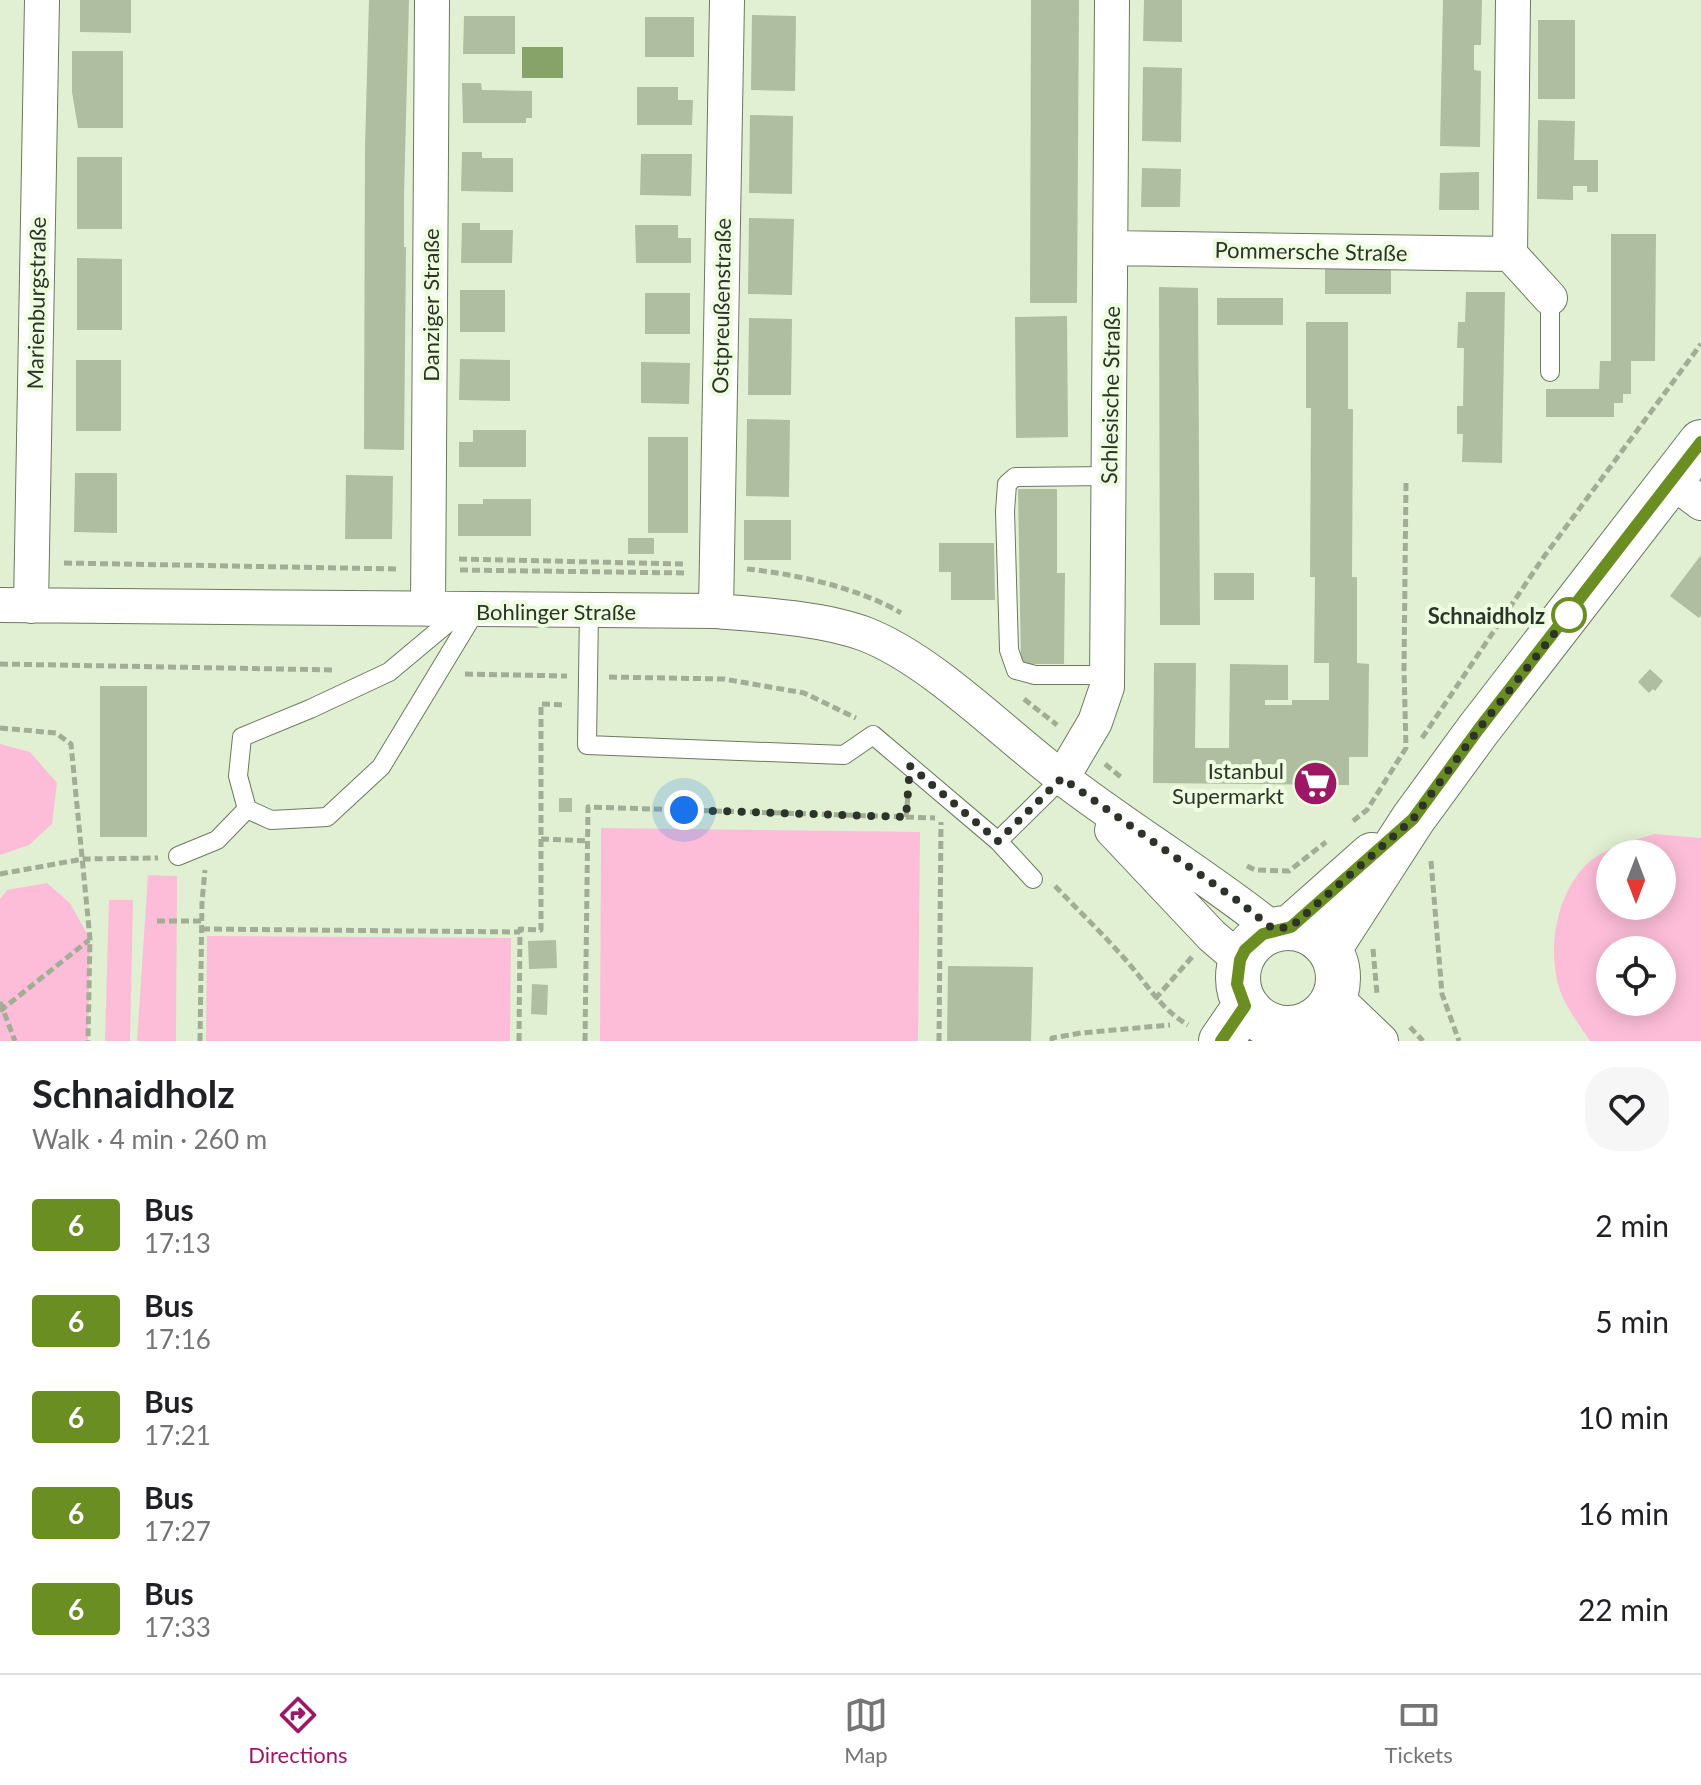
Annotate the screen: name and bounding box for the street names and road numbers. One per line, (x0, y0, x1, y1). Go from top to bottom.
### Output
street label: Marienburgstraße (21, 217, 51, 389)
street label: Ostpreußenstraße (706, 218, 736, 394)
street label: Danziger Straße (417, 228, 444, 382)
street label: Pommersche Straße (1214, 236, 1408, 266)
street label: Schlesische Straße (1095, 306, 1125, 484)
street label: Bohlinger Straße (476, 598, 636, 625)

